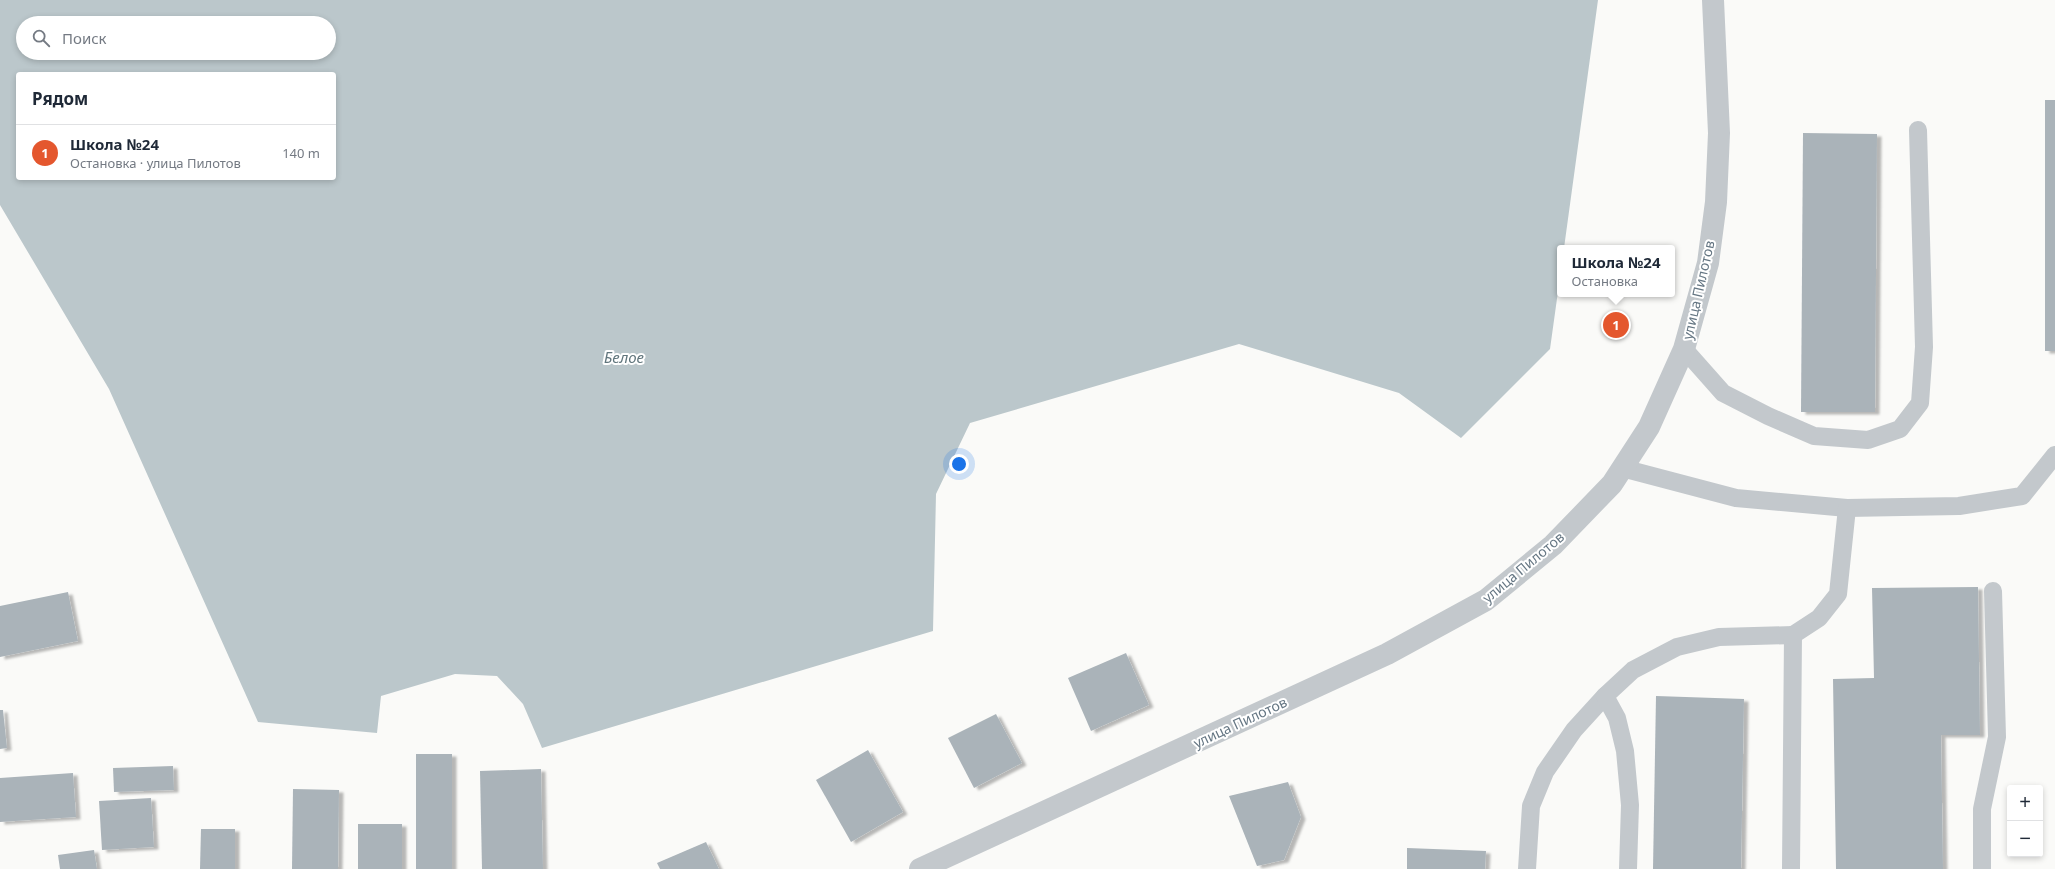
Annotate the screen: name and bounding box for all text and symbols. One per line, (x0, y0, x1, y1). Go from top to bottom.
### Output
search box (16, 16, 336, 60)
icon: search (30, 27, 52, 49)
text: Поиск (62, 28, 107, 48)
text: Рядом (32, 87, 88, 110)
text: Школа №24 (70, 134, 159, 154)
text: 1 (41, 144, 49, 162)
text: 140 m (282, 144, 320, 162)
text: Остановка · улица Пилотов (70, 154, 241, 172)
street label: улица Пилотов (1677, 238, 1719, 341)
popup (1557, 245, 1675, 297)
text: Школа №24 (1571, 252, 1661, 272)
text: Остановка (1571, 272, 1638, 290)
pin: 1 (1603, 310, 1629, 340)
water label: Белое (604, 347, 645, 367)
your location (949, 454, 969, 474)
street label: улица Пилотов (1478, 527, 1568, 607)
street label: улица Пилотов (1190, 692, 1290, 752)
map controls (2007, 785, 2043, 857)
button: + (2007, 785, 2043, 821)
button: − (2007, 821, 2043, 857)

